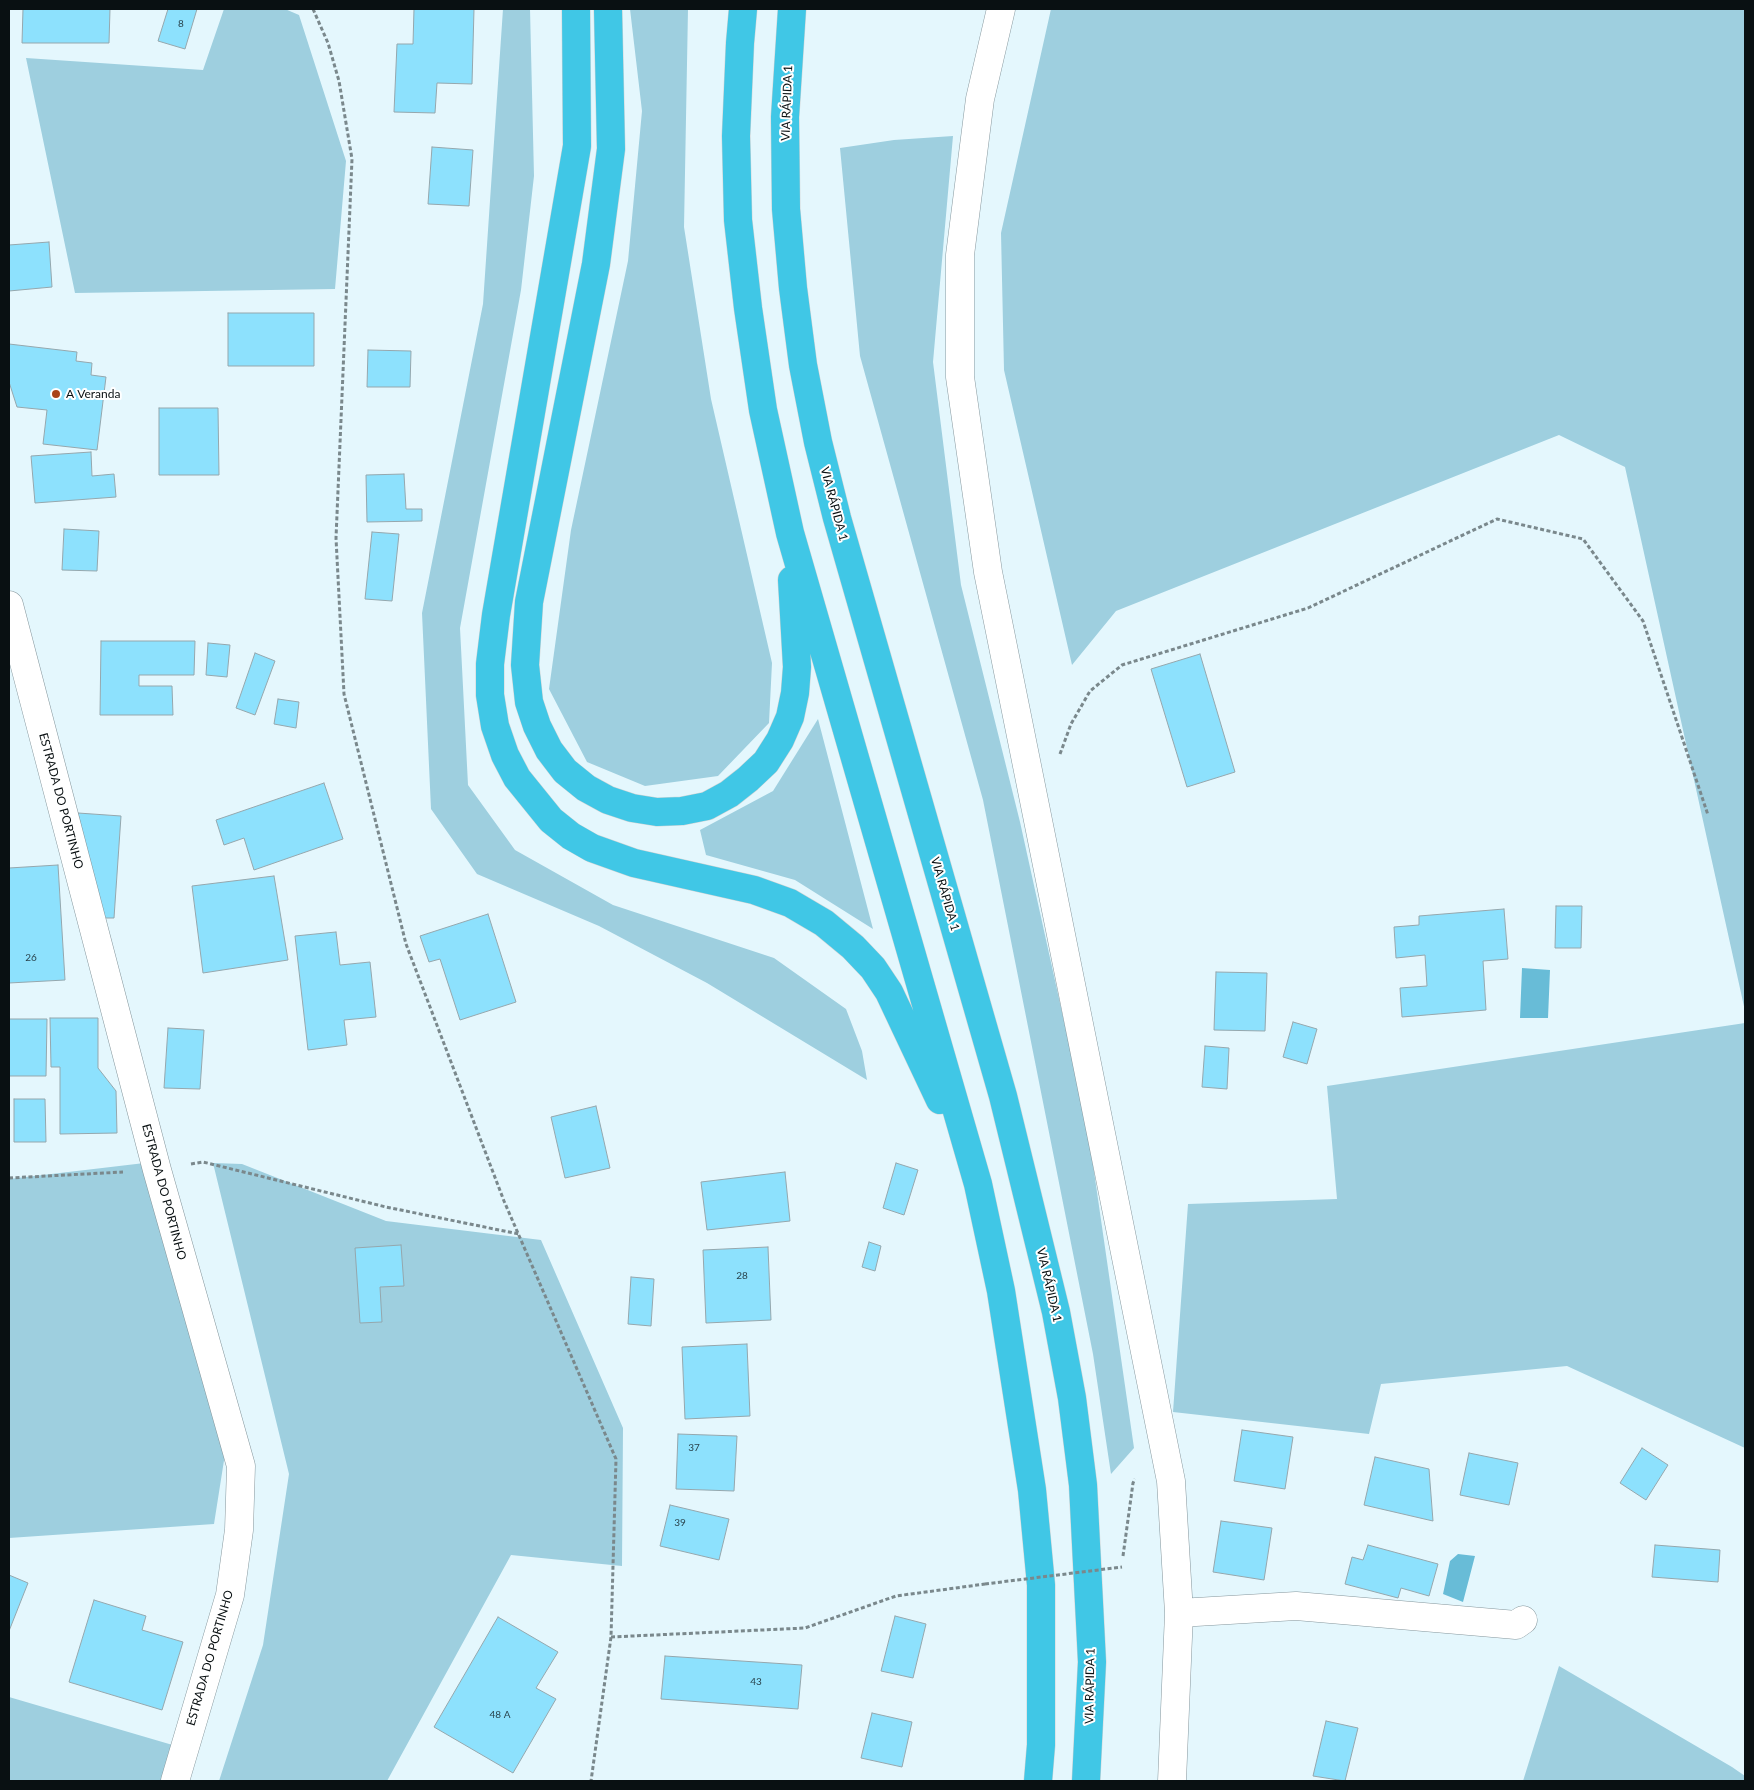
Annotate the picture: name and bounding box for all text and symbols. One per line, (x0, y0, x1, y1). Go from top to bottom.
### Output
house number: 8 (178, 18, 184, 30)
street label: VIA RÁPIDA 1 (778, 65, 796, 141)
place label: A Veranda (66, 387, 120, 401)
marker: A Veranda (50, 388, 62, 400)
street label: VIA RÁPIDA 1 (817, 465, 851, 543)
street label: ESTRADA DO PORTINHO (36, 731, 86, 871)
street label: VIA RÁPIDA 1 (928, 856, 962, 932)
house number: 26 (25, 952, 37, 964)
street label: ESTRADA DO PORTINHO (139, 1122, 189, 1262)
street label: VIA RÁPIDA 1 (1033, 1246, 1065, 1324)
house number: 28 (736, 1270, 748, 1282)
house number: 37 (688, 1442, 700, 1454)
house number: 39 (674, 1517, 686, 1529)
street label: ESTRADA DO PORTINHO (184, 1588, 236, 1728)
street label: VIA RÁPIDA 1 (1082, 1648, 1098, 1724)
house number: 43 (750, 1676, 762, 1688)
house number: 48 A (490, 1709, 510, 1721)

